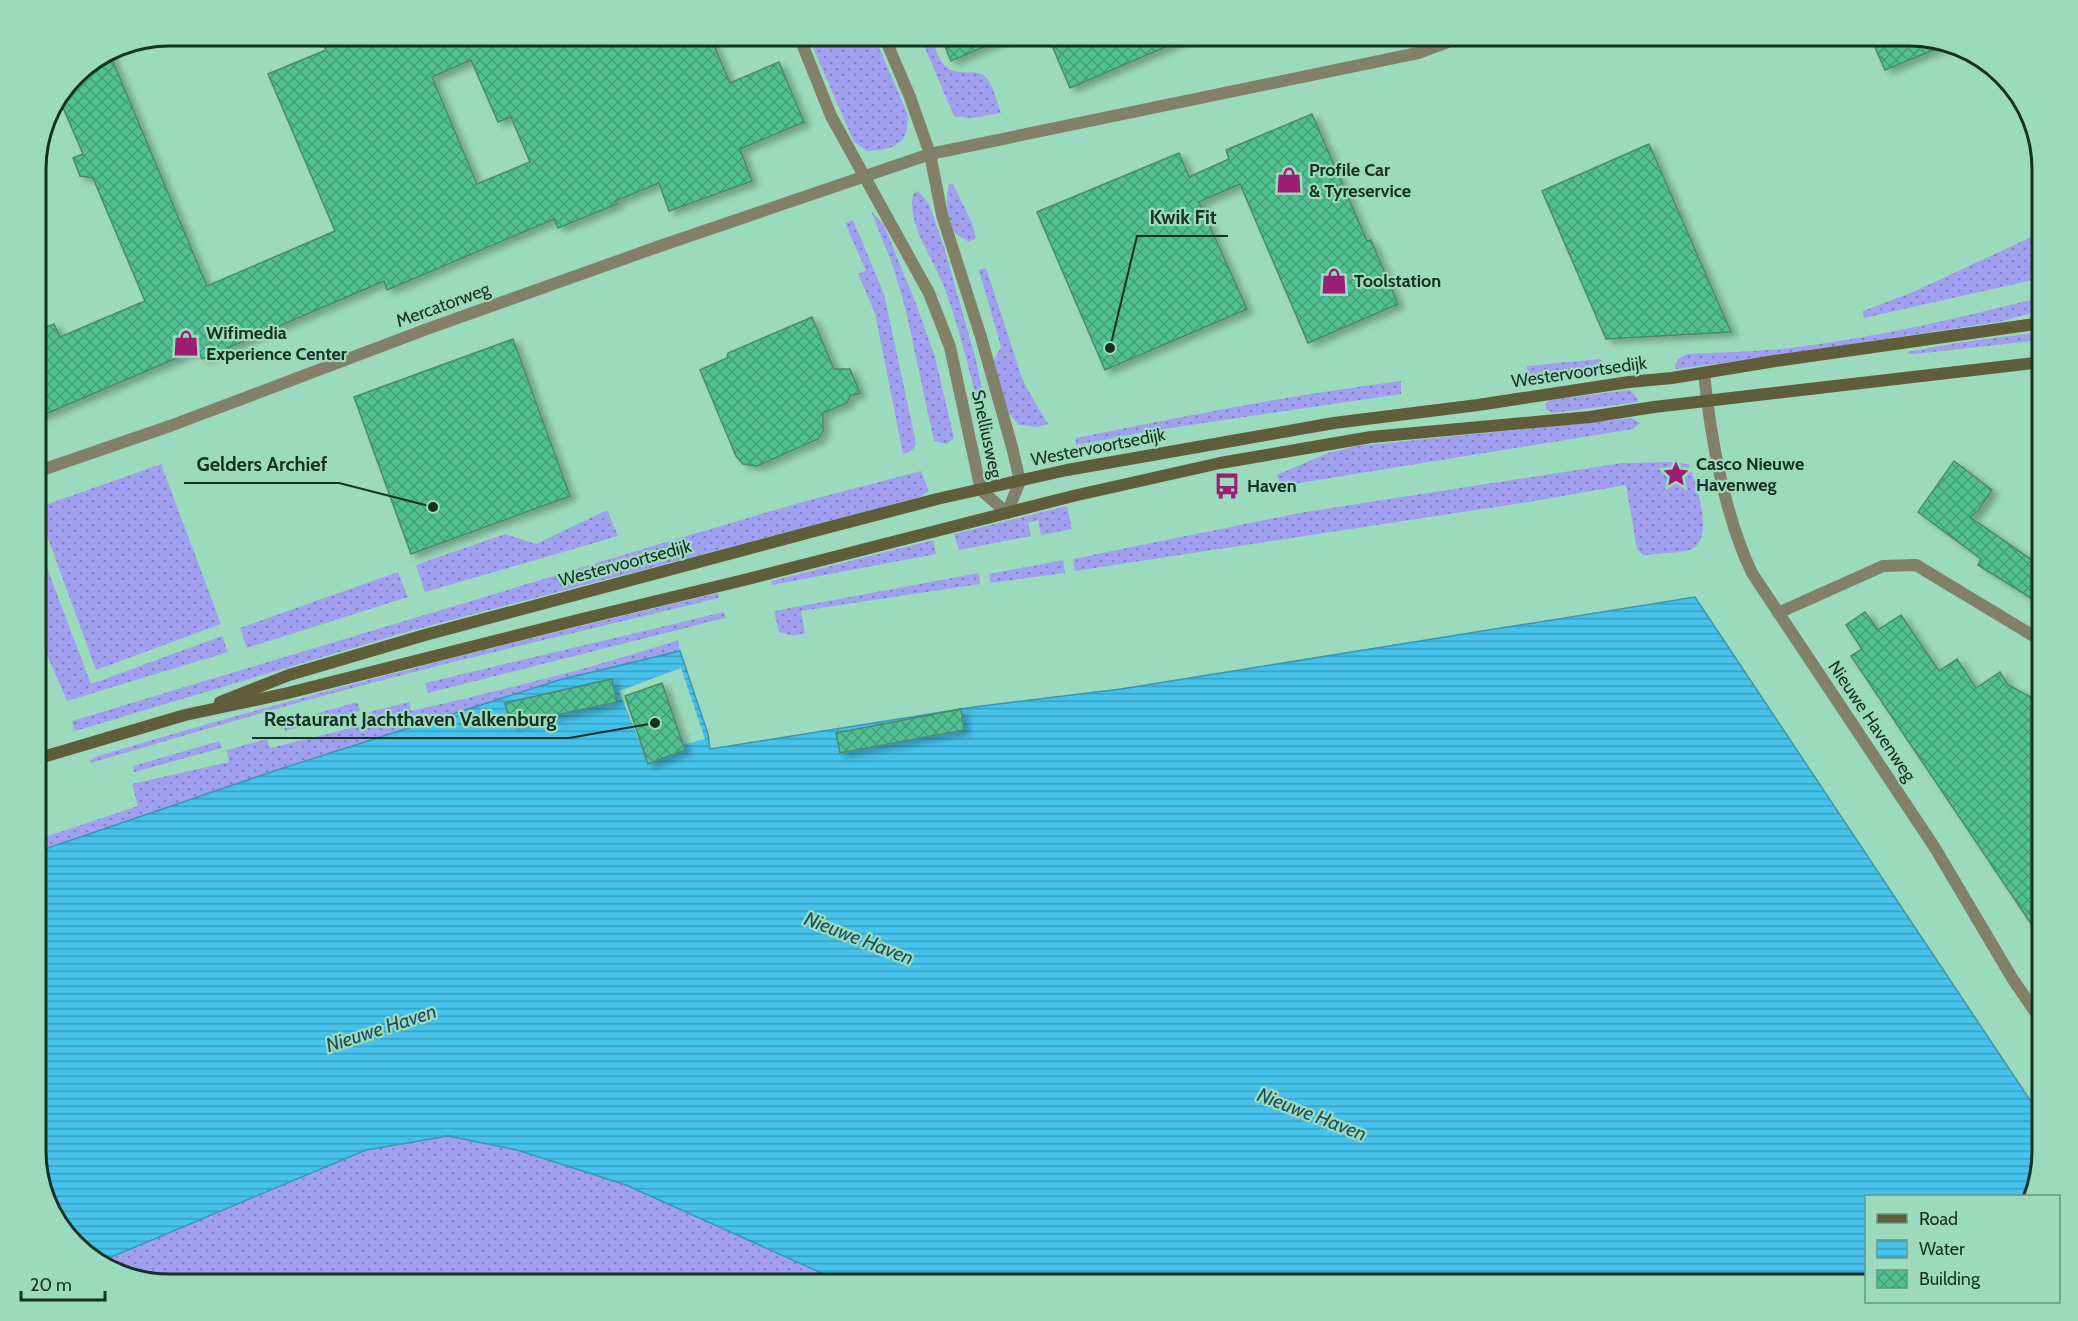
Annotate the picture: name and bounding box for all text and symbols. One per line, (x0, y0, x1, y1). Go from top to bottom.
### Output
place label: Profile Car & Tyreservice (1309, 159, 1411, 202)
shop icon: Profile Car & Tyreservice (1274, 165, 1304, 195)
callout: Kwik Fit (1137, 198, 1228, 236)
text: Kwik Fit (1149, 205, 1217, 229)
shop icon: Toolstation (1319, 266, 1349, 296)
place label: Toolstation (1354, 270, 1441, 292)
street label: Mercatorweg (393, 277, 494, 332)
place label: Wifimedia Experience Center (206, 322, 347, 365)
shop icon: Wifimedia Experience Center (171, 328, 201, 358)
street label: Westervoortsedijk (1510, 351, 1649, 392)
street label: Snelliusweg (967, 388, 1007, 481)
street label: Westervoortsedijk (1029, 423, 1168, 471)
callout: Gelders Archief (184, 445, 339, 483)
text: Gelders Archief (197, 452, 328, 476)
place label: Casco Nieuwe Havenweg (1696, 453, 1804, 496)
place icon: Casco Nieuwe Havenweg (1661, 459, 1691, 489)
bus stop icon: Haven (1212, 471, 1242, 501)
place label: Haven (1247, 475, 1297, 497)
street label: Westervoortsedijk (556, 534, 695, 591)
street label: Nieuwe Havenweg (1823, 656, 1921, 786)
callout: Restaurant Jachthaven Valkenburg (252, 700, 569, 738)
text: Restaurant Jachthaven Valkenburg (264, 707, 556, 731)
water label: Nieuwe Haven (801, 906, 917, 970)
water label: Nieuwe Haven (323, 999, 439, 1057)
water label: Nieuwe Haven (1254, 1082, 1370, 1146)
legend (1865, 1195, 2060, 1303)
text: Road (1919, 1208, 1958, 1230)
text: Water (1919, 1238, 1965, 1260)
scale bar (21, 1264, 105, 1302)
text: Building (1919, 1268, 1981, 1290)
text: 20 m (30, 1274, 72, 1296)

